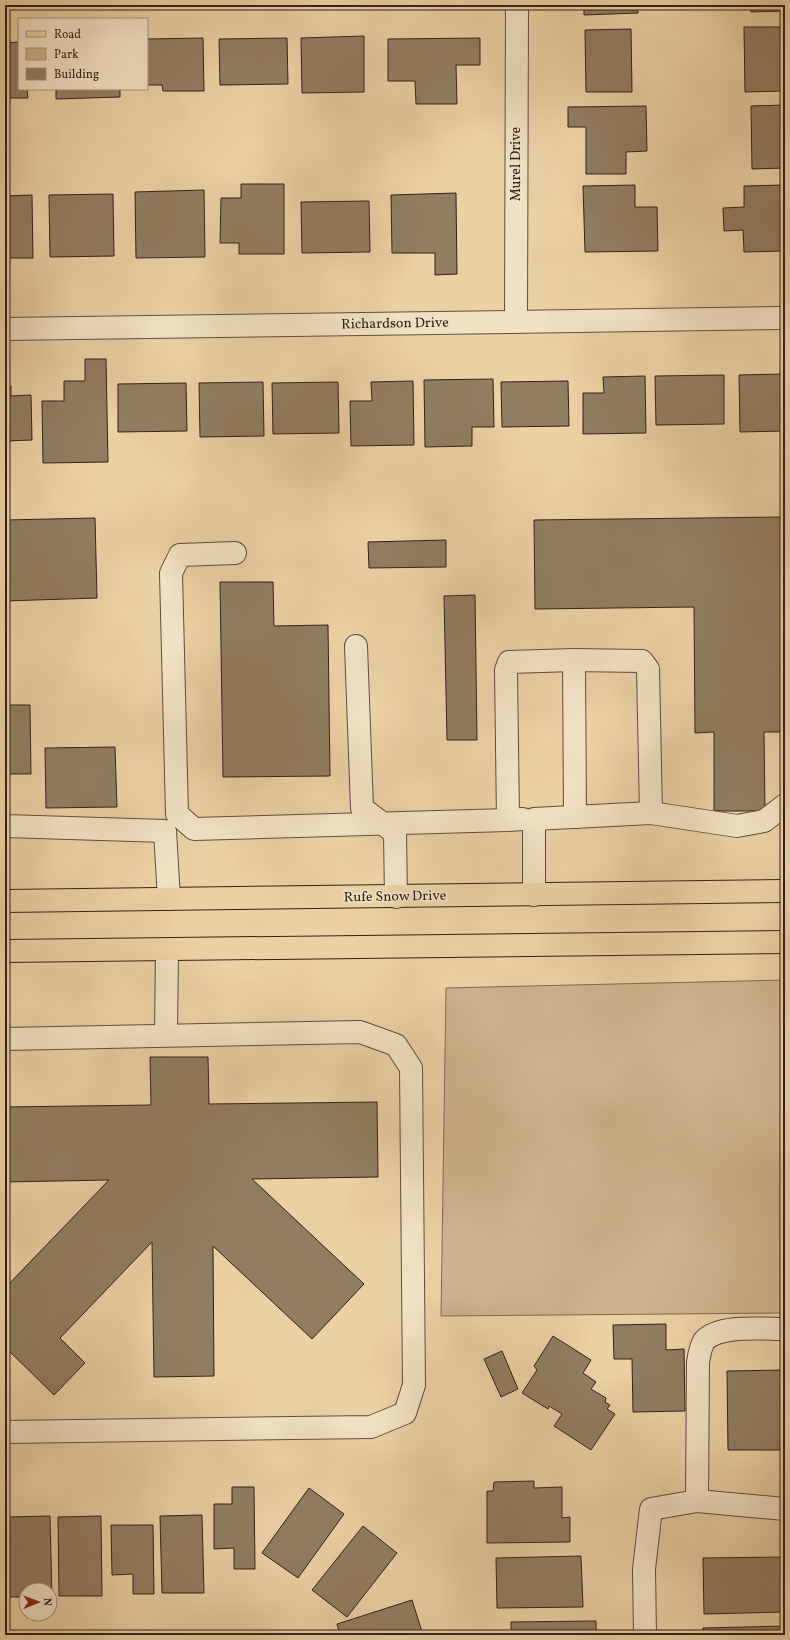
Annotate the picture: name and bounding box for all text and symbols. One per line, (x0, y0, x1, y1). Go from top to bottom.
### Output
legend (18, 18, 148, 90)
text: Road (54, 27, 81, 43)
text: Park (54, 47, 79, 63)
text: Building (54, 67, 99, 83)
street label: Murel Drive (507, 126, 526, 201)
street label: Richardson Drive (341, 314, 449, 334)
street label: Rufe Snow Drive (344, 887, 447, 907)
north arrow (18, 1582, 58, 1622)
text: N (39, 1598, 54, 1606)

